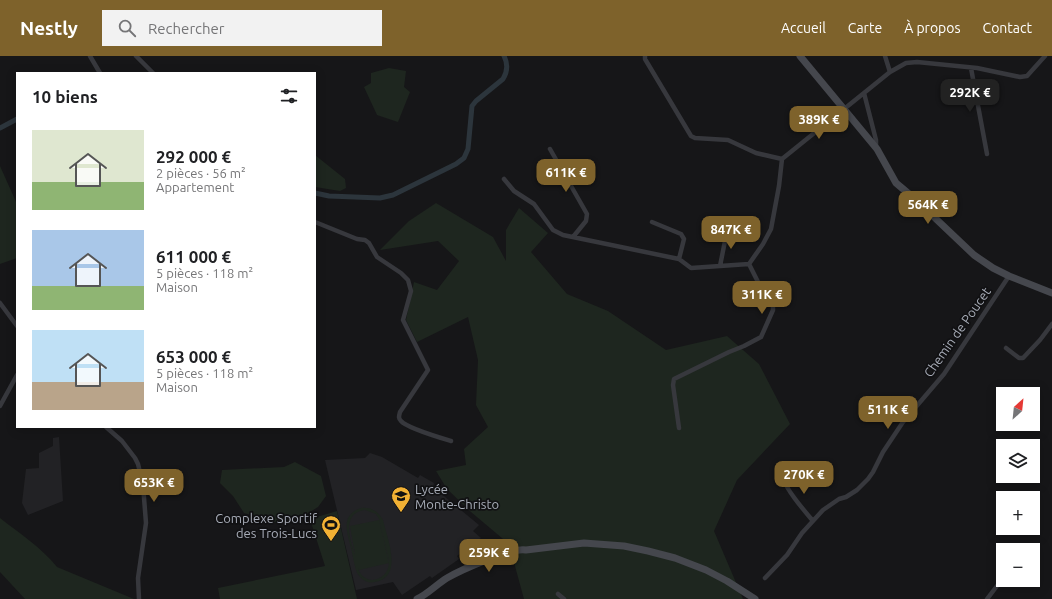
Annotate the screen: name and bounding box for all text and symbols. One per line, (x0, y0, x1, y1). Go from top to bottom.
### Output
search box (102, 10, 382, 46)
text: Nestly (20, 17, 78, 39)
icon: search (116, 17, 138, 39)
text: Rechercher (148, 20, 225, 37)
text: Accueil (781, 20, 826, 36)
text: Carte (848, 20, 882, 36)
text: À propos (904, 20, 961, 36)
text: Contact (983, 20, 1032, 36)
pin: 292K € (937, 79, 1003, 113)
icon: filters (278, 85, 300, 107)
text: 292K € (949, 85, 991, 99)
text: 10 biens (32, 87, 98, 106)
pin: 389K € (786, 106, 852, 140)
text: 389K € (798, 112, 840, 126)
icon: home (64, 146, 112, 194)
text: 292 000 € (156, 147, 231, 166)
pin: 611K € (533, 159, 599, 193)
text: 611K € (545, 165, 587, 179)
text: 2 pièces · 56 m² (156, 166, 246, 180)
text: Appartement (156, 180, 234, 194)
pin: 564K € (895, 191, 961, 225)
text: 564K € (907, 197, 949, 211)
pin: 847K € (698, 216, 764, 250)
text: 847K € (710, 222, 752, 236)
icon: home (64, 246, 112, 294)
text: 611 000 € (156, 247, 231, 266)
text: 5 pièces · 118 m² (156, 266, 253, 280)
text: Maison (156, 280, 198, 294)
pin: 311K € (729, 281, 795, 315)
street label: Chemin de Poucet (921, 285, 993, 379)
text: 311K € (741, 287, 783, 301)
icon: home (64, 346, 112, 394)
text: 653 000 € (156, 347, 231, 366)
text: 5 pièces · 118 m² (156, 366, 253, 380)
text: Maison (156, 380, 198, 394)
north arrow (996, 387, 1040, 431)
map controls (996, 387, 1040, 587)
pin: 511K € (855, 396, 921, 430)
text: 511K € (867, 402, 909, 416)
button: layers (996, 439, 1040, 483)
pin: 270K € (771, 461, 837, 495)
text: 270K € (783, 467, 825, 481)
pin: 653K € (121, 469, 187, 503)
text: 653K € (133, 475, 175, 489)
place label: Lycée Monte-Christo (415, 482, 499, 511)
school or university icon: Lycée Monte-Christo (390, 485, 412, 513)
button: + (996, 491, 1040, 535)
place label: Complexe Sportif des Trois-Lucs (215, 511, 317, 540)
sports icon: Complexe Sportif des Trois-Lucs (320, 514, 342, 542)
pin: 259K € (456, 539, 522, 573)
button: − (996, 543, 1040, 587)
text: 259K € (468, 545, 510, 559)

